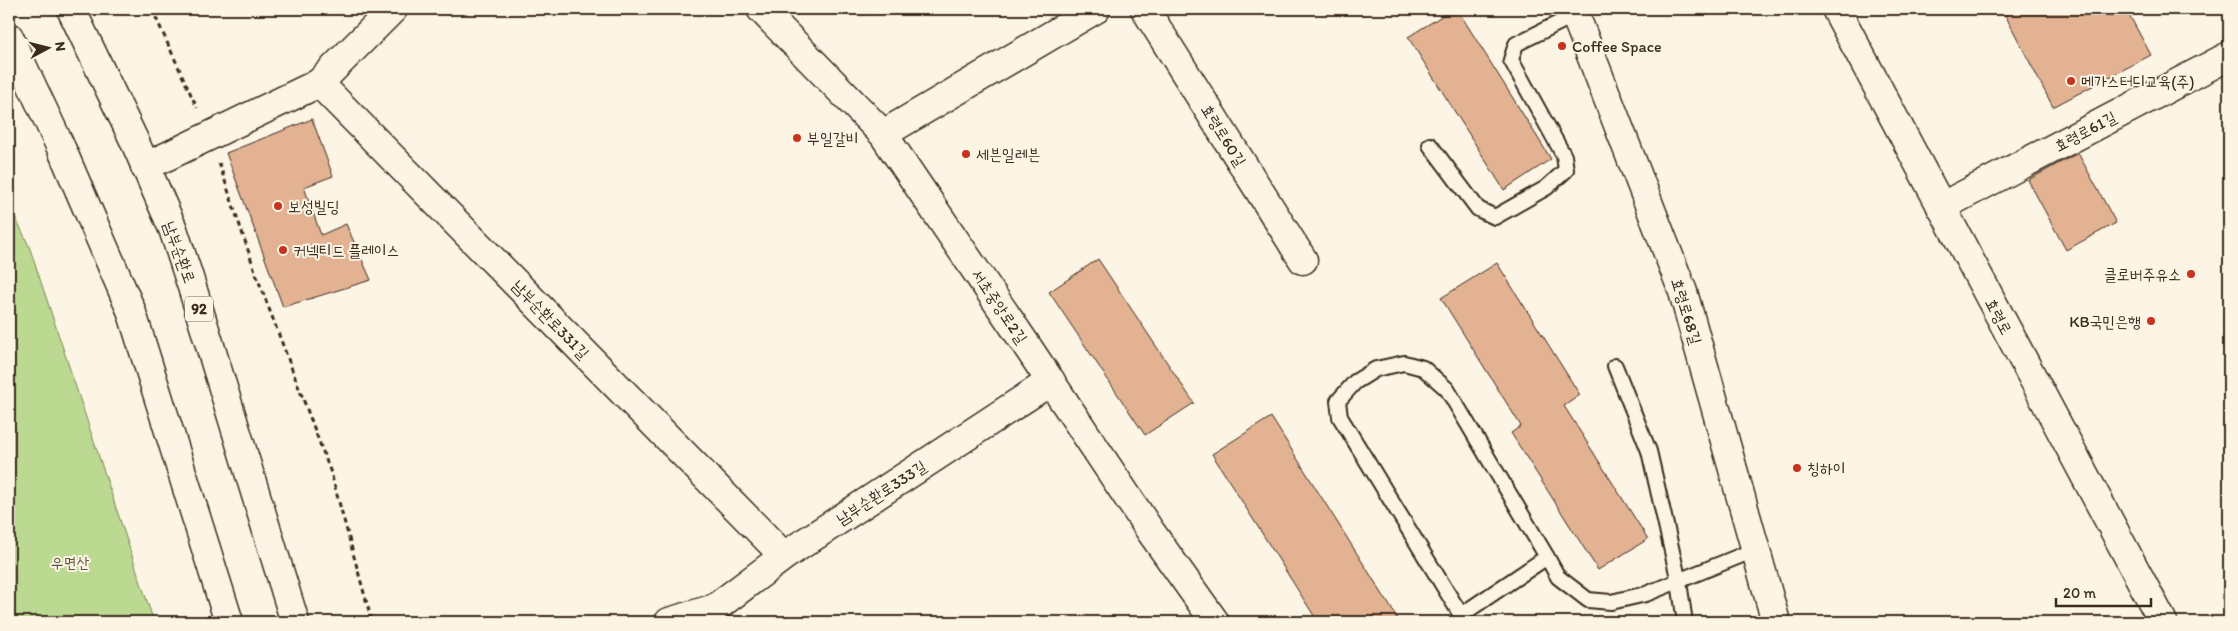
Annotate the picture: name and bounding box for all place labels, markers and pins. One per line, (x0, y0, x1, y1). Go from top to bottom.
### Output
place label: Coffee Space (1572, 37, 1662, 56)
marker: Coffee Space (1556, 40, 1568, 52)
place label: 메가스터디교육(주) (2081, 72, 2194, 91)
marker: 메가스터디교육(주) (2065, 75, 2077, 87)
place label: 부일갈비 (807, 129, 859, 148)
marker: 부일갈비 (791, 132, 803, 144)
place label: 세븐일레븐 (976, 145, 1040, 164)
marker: 세븐일레븐 (960, 148, 972, 160)
place label: 보성빌딩 (288, 197, 340, 216)
marker: 보성빌딩 (272, 200, 284, 212)
place label: 커넥티드 플레이스 (293, 241, 400, 260)
marker: 커넥티드 플레이스 (277, 244, 289, 256)
place label: 클로버주유소 (2104, 265, 2181, 284)
marker: 클로버주유소 (2185, 268, 2197, 280)
place label: KB국민은행 (2069, 312, 2141, 331)
marker: KB국민은행 (2145, 315, 2157, 327)
place label: 칭하이 (1807, 459, 1846, 478)
marker: 칭하이 (1791, 462, 1803, 474)

